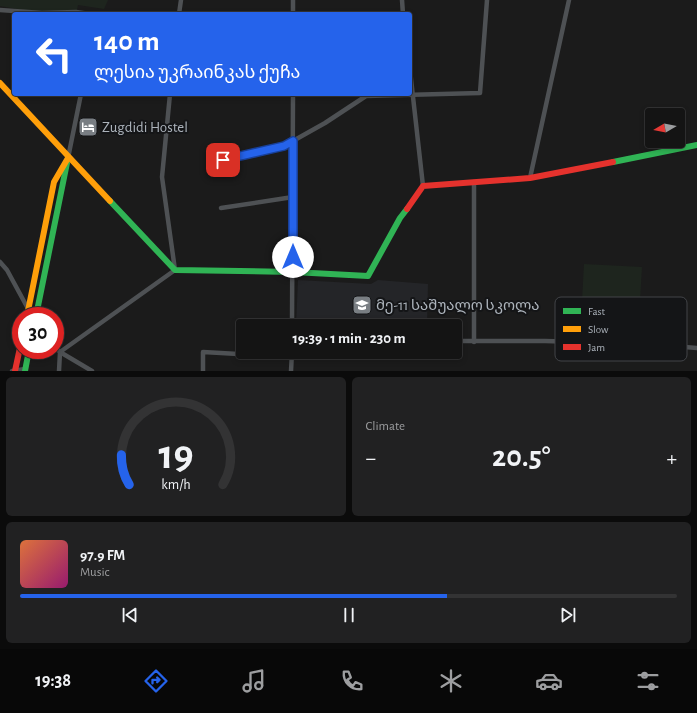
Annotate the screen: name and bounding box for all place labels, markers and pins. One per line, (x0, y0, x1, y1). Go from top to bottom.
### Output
hotel icon: Zugdidi Hostel (77, 116, 99, 138)
place label: Zugdidi Hostel (102, 120, 188, 135)
pin (206, 143, 240, 177)
school or university icon: მე-11 საშუალო სკოლა (351, 294, 373, 316)
place label: მე-11 საშუალო სკოლა (376, 298, 540, 314)

